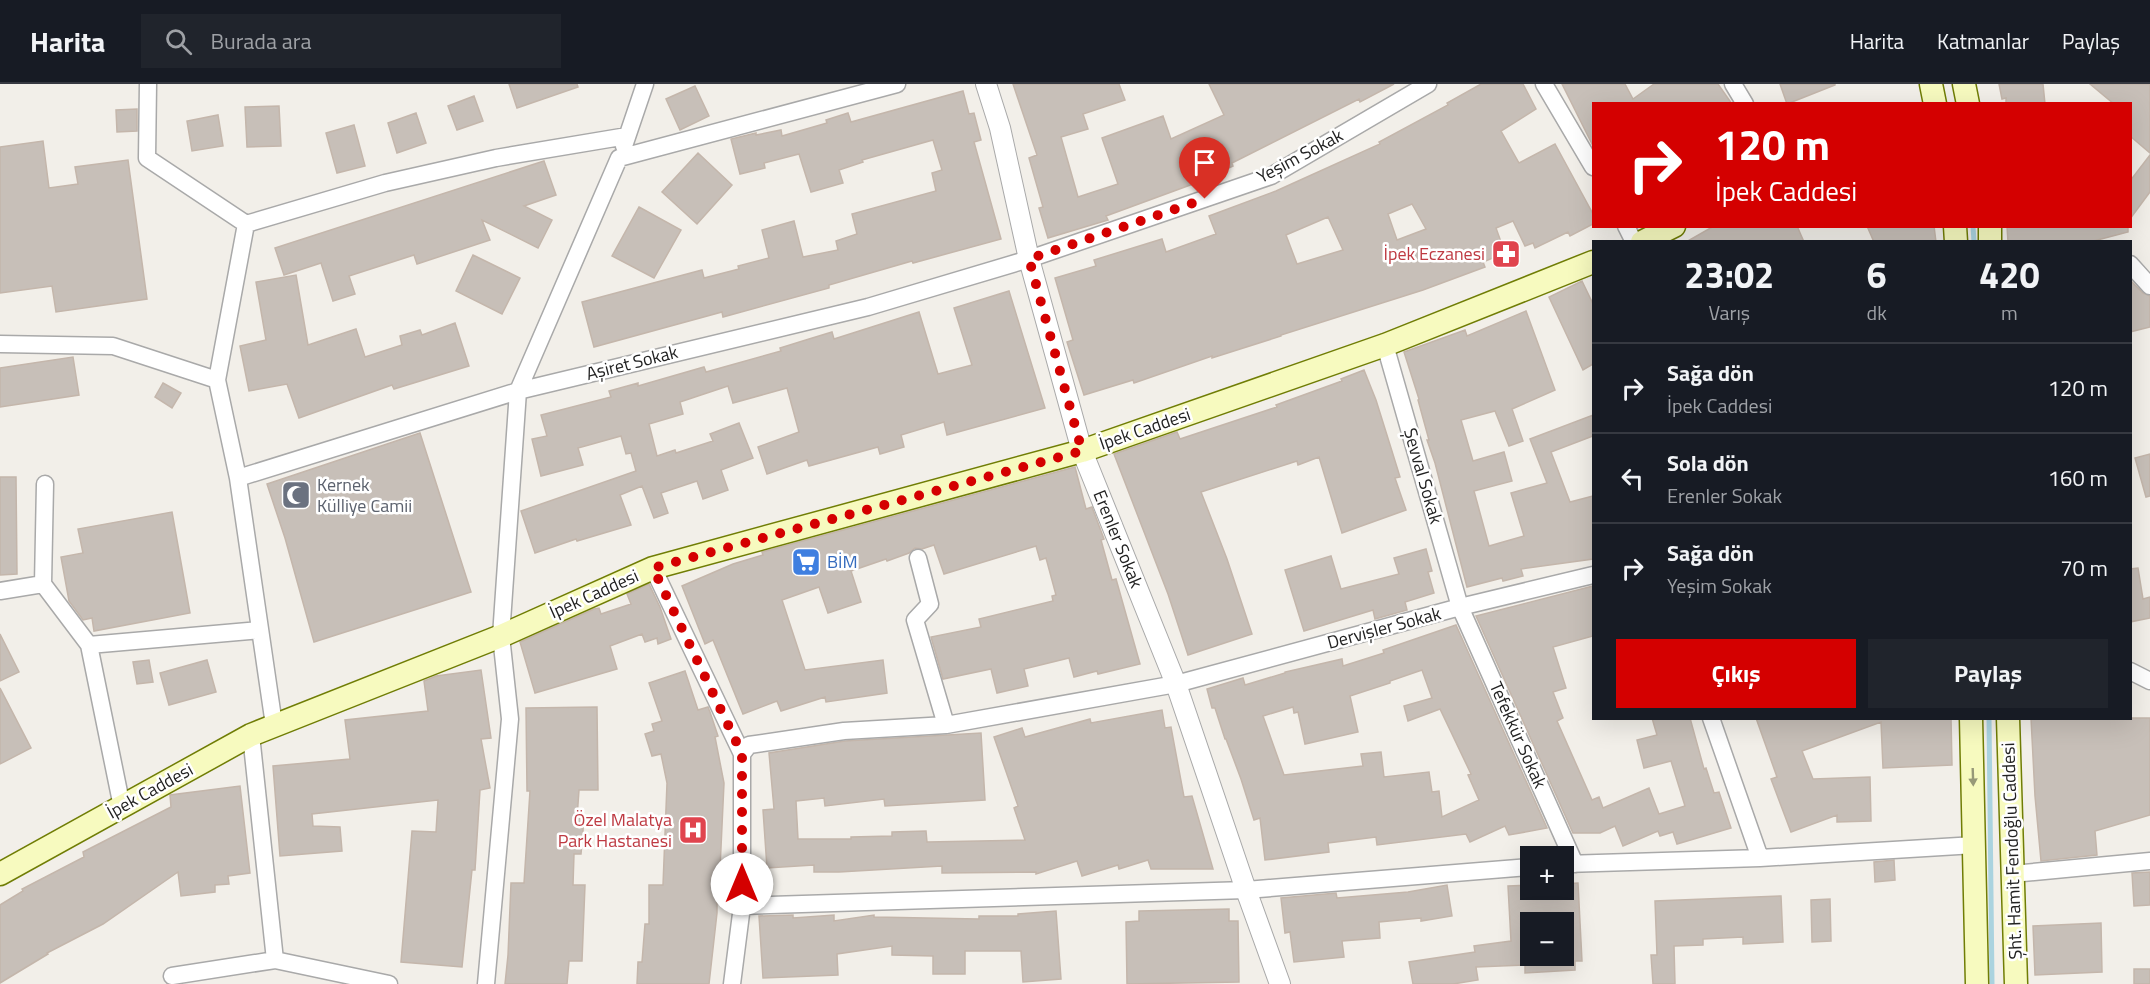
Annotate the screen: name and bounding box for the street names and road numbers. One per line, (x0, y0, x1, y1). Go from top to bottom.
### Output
street label: Yeşim Sokak (1252, 121, 1348, 190)
street label: Aşiret Sokak (583, 338, 681, 387)
street label: İpek Caddesi (1096, 400, 1194, 457)
street label: Şevval Sokak (1397, 425, 1450, 527)
street label: Erenler Sokak (1087, 486, 1151, 592)
street label: İpek Caddesi (545, 562, 643, 625)
street label: Dervişler Sokak (1324, 599, 1444, 656)
street label: Tefekkür Sokak (1483, 677, 1554, 793)
street label: Şht. Hamit Fendoğlu Caddesi (1994, 742, 2029, 960)
street label: İpek Caddesi (102, 756, 198, 825)

